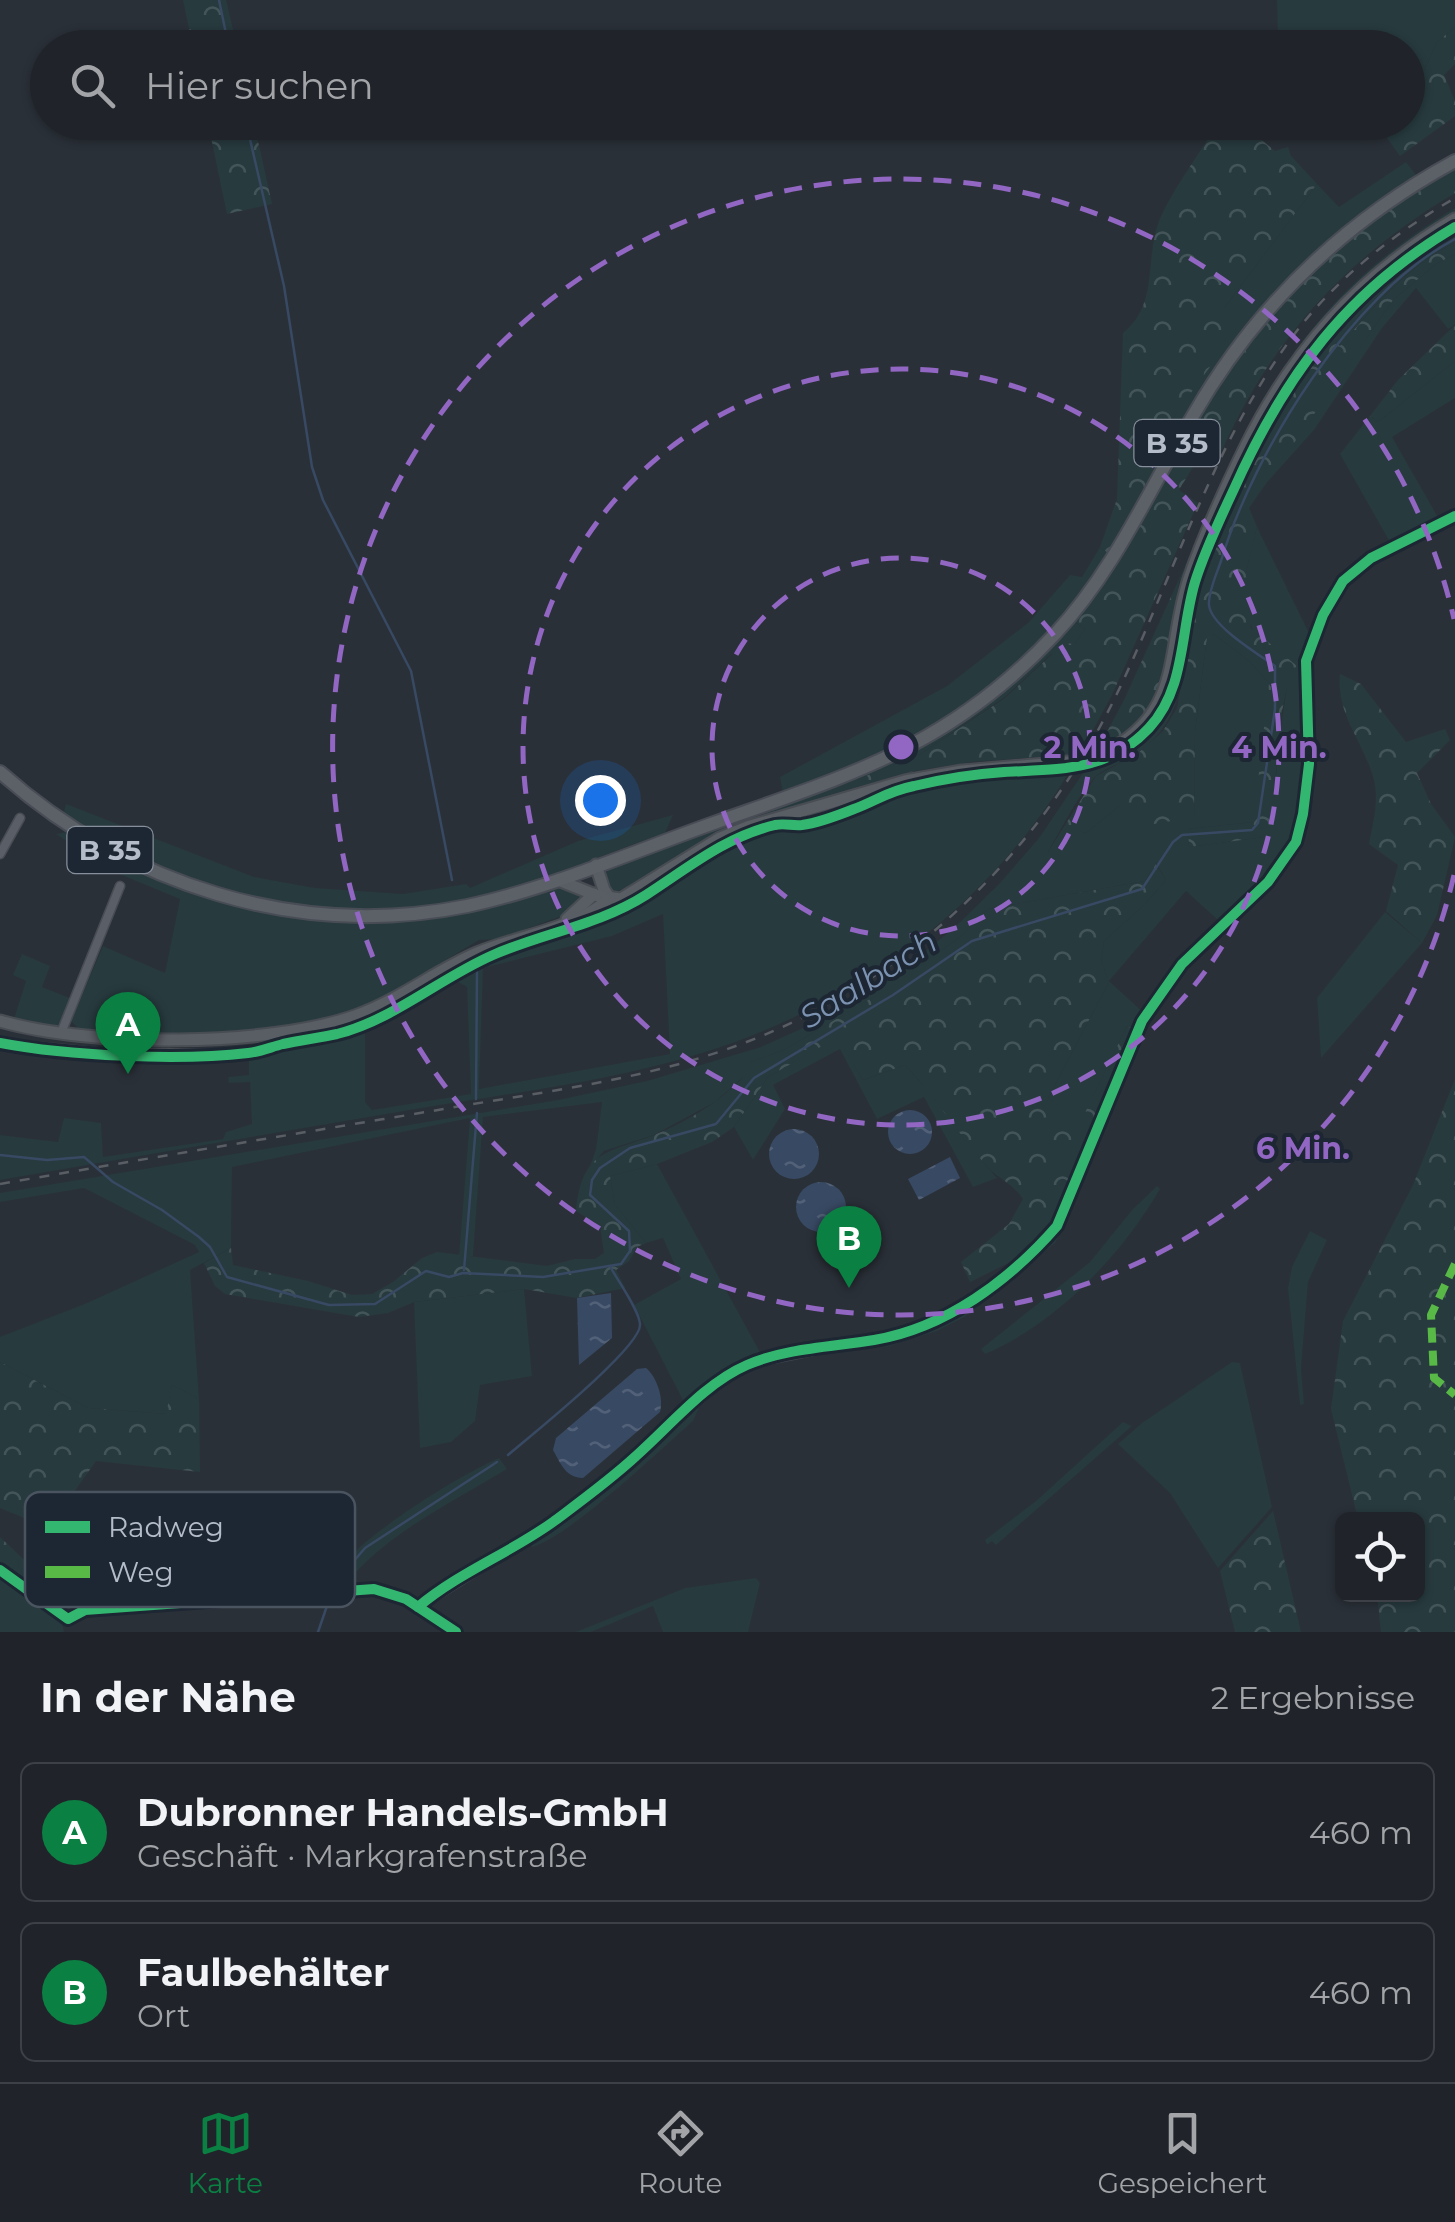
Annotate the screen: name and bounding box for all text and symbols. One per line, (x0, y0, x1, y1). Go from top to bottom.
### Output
search box (30, 30, 1425, 140)
icon: search (65, 58, 120, 113)
text: Hier suchen (145, 62, 374, 109)
road number: B 35 (1134, 420, 1220, 466)
centre of rings (883, 729, 919, 765)
text: 2 Min. (1044, 729, 1136, 766)
text: 4 Min. (1231, 729, 1327, 766)
your location (575, 775, 626, 826)
road number: B 35 (68, 827, 152, 873)
water label: Saalbach (792, 922, 944, 1036)
pin: A (96, 992, 160, 1074)
text: 6 Min. (1256, 1130, 1350, 1167)
pin: B (816, 1206, 882, 1288)
legend (25, 1492, 355, 1607)
text: Radweg (108, 1510, 224, 1544)
map controls (1335, 1512, 1425, 1602)
button: locate (1335, 1512, 1425, 1602)
text: Weg (108, 1555, 174, 1589)
text: In der Nähe (40, 1671, 296, 1723)
text: 2 Ergebnisse (1211, 1678, 1415, 1717)
text: Dubronner Handels-GmbH (137, 1789, 669, 1836)
text: A (62, 1813, 87, 1852)
text: 460 m (1309, 1813, 1413, 1852)
text: Geschäft · Markgrafenstraße (137, 1836, 588, 1875)
text: Faulbehälter (137, 1949, 389, 1996)
text: B (62, 1973, 87, 2012)
text: 460 m (1309, 1973, 1413, 2012)
text: Ort (137, 1996, 190, 2035)
tab: Karte (188, 2106, 263, 2200)
tab: Route (638, 2106, 722, 2200)
tab: Gespeichert (1097, 2106, 1267, 2200)

